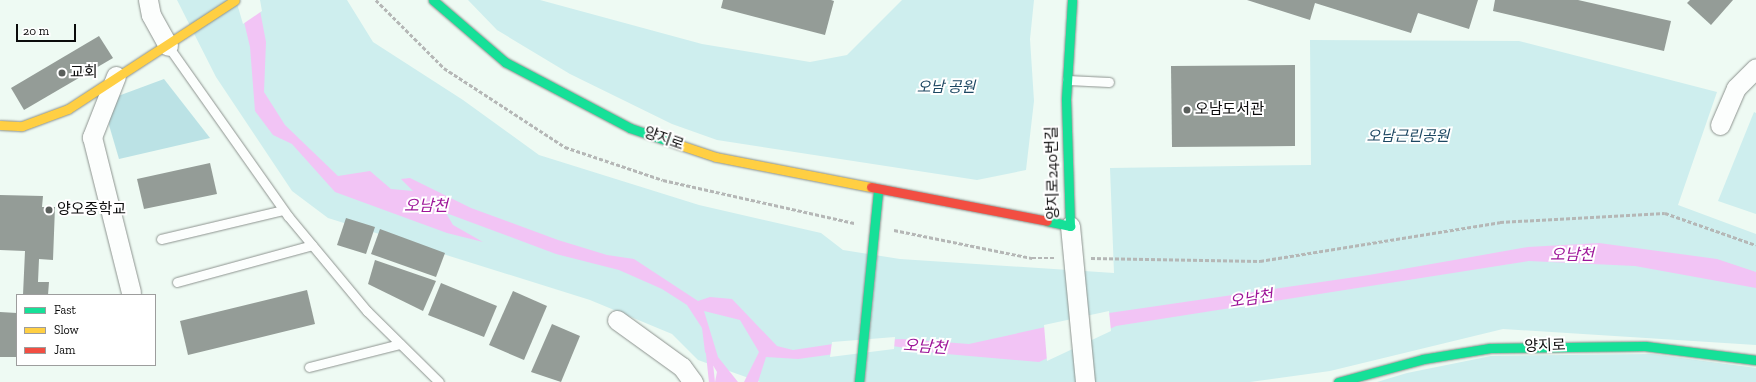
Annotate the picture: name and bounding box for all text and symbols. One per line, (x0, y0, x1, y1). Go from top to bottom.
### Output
scale bar (18, 16, 78, 42)
text: 20 m (23, 24, 49, 38)
place label: 교회 (70, 64, 98, 82)
marker: 교회 (57, 68, 67, 78)
park label: 오남 공원 (917, 79, 975, 97)
place label: 오남도서관 (1195, 101, 1264, 119)
marker: 오남도서관 (1182, 105, 1192, 115)
street label: 양지로 (641, 124, 687, 154)
street label: 양지로240번길 (1043, 126, 1063, 220)
park label: 오남근린공원 (1367, 128, 1449, 146)
water label: 오남천 (404, 196, 448, 216)
place label: 양오중학교 (57, 201, 126, 219)
marker: 양오중학교 (44, 205, 54, 215)
water label: 오남천 (1550, 245, 1594, 265)
water label: 오남천 (1228, 286, 1274, 312)
legend (16, 294, 156, 366)
text: Fast (54, 303, 76, 317)
text: Slow (54, 323, 79, 337)
water label: 오남천 (902, 336, 948, 358)
street label: 양지로 (1524, 336, 1566, 356)
text: Jam (54, 343, 75, 357)

